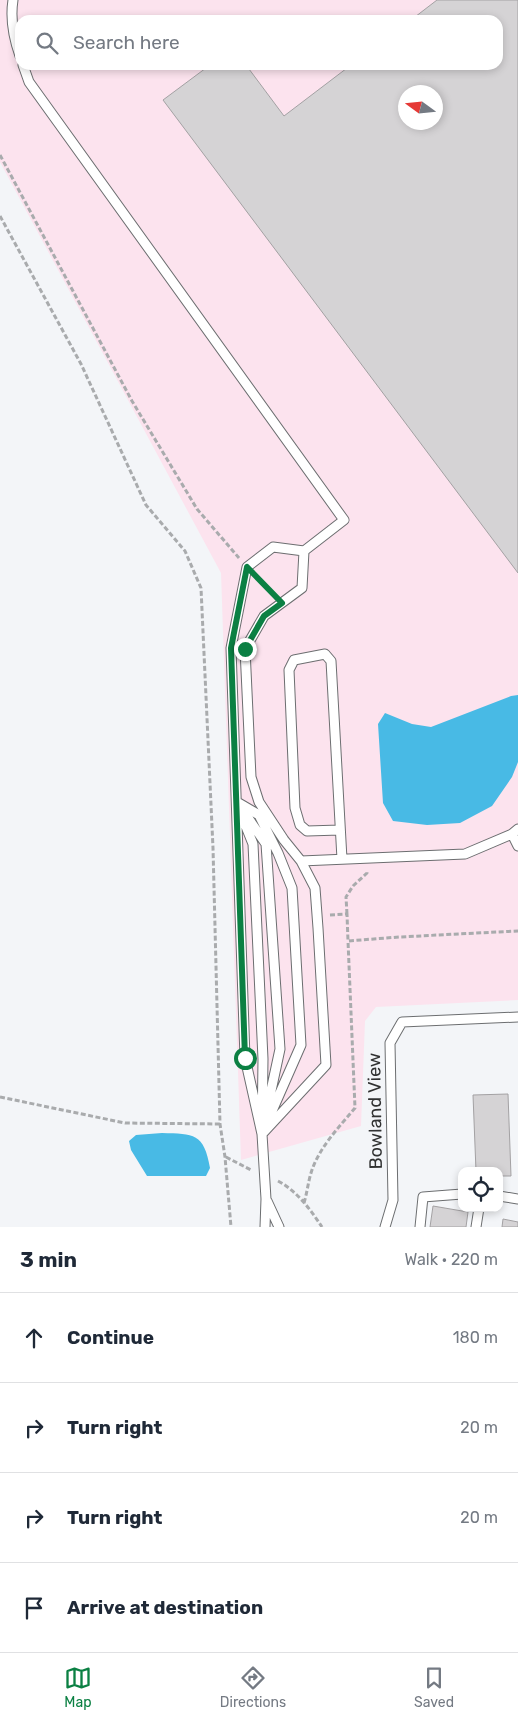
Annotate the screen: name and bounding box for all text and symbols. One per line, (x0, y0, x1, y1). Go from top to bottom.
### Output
search box (15, 15, 503, 70)
icon: search (33, 29, 61, 57)
text: Search here (73, 31, 180, 54)
north arrow (398, 85, 443, 130)
route end (234, 638, 257, 661)
route start (234, 1047, 257, 1070)
street label: Bowland View (363, 1052, 387, 1170)
map controls (458, 1167, 503, 1212)
button: locate (458, 1167, 503, 1212)
text: 3 min (20, 1247, 77, 1272)
text: Walk · 220 m (405, 1250, 498, 1269)
icon: ahead (20, 1324, 48, 1352)
text: Continue (67, 1326, 154, 1349)
text: 180 m (453, 1328, 498, 1347)
icon: right (20, 1414, 48, 1442)
text: Turn right (67, 1416, 162, 1439)
text: 20 m (460, 1418, 498, 1437)
icon: right (20, 1504, 48, 1532)
text: Turn right (67, 1506, 162, 1529)
text: 20 m (460, 1508, 498, 1527)
icon: arrive (20, 1594, 48, 1622)
text: Arrive at destination (67, 1596, 263, 1619)
tab: Map (64, 1664, 92, 1711)
tab: Directions (220, 1664, 286, 1711)
tab: Saved (414, 1664, 454, 1711)

